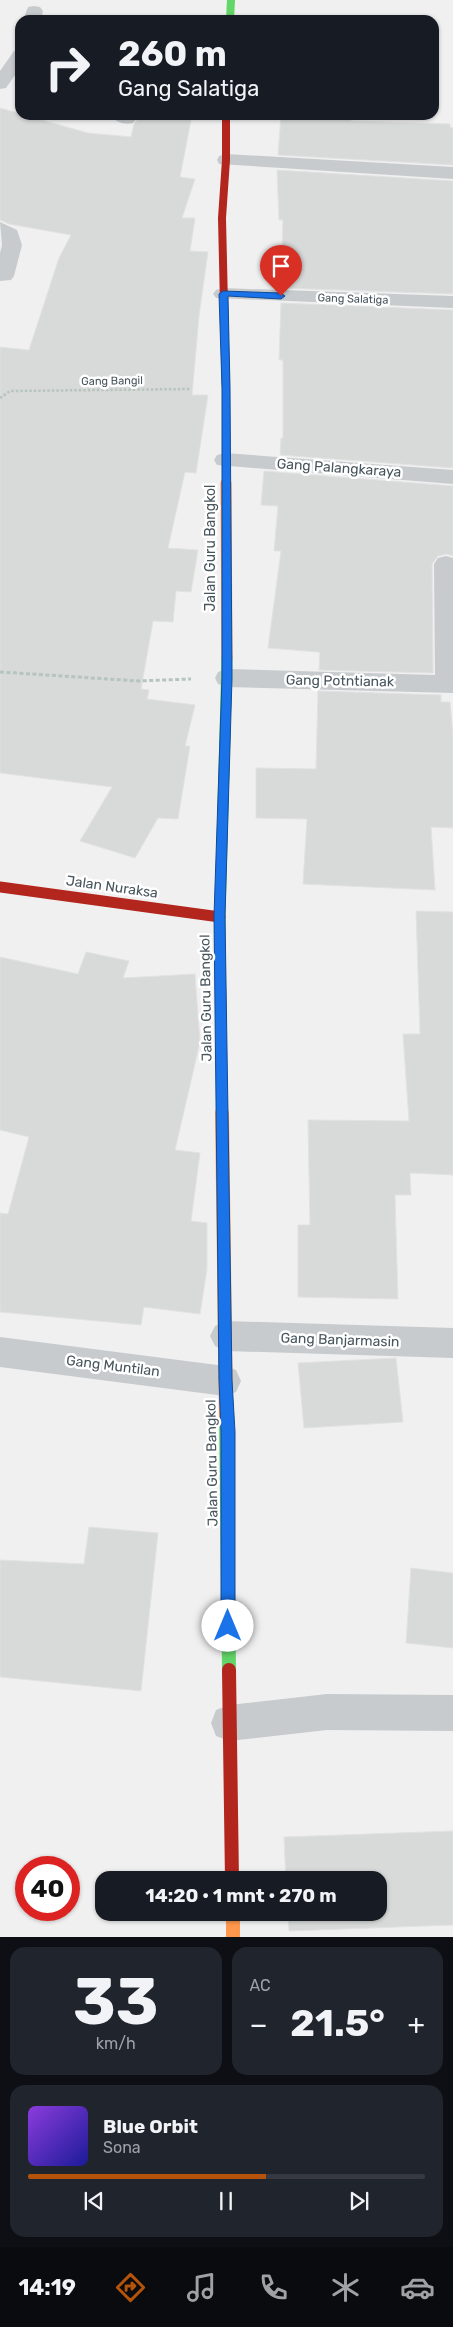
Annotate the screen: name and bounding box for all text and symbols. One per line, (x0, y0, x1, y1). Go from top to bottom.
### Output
text: 260 m (118, 33, 227, 75)
icon: right (35, 35, 100, 100)
text: Gang Salatiga (118, 75, 259, 102)
pin (260, 245, 302, 296)
icon: arrive (267, 252, 295, 280)
street label: Gang Salatiga (317, 291, 389, 307)
street label: Gang Bangil (81, 374, 143, 388)
street label: Gang Palangkaraya (276, 455, 402, 481)
street label: Jalan Guru Bangkol (202, 485, 219, 611)
street label: Gang Potntianak (286, 672, 395, 690)
street label: Jalan Nuraksa (65, 872, 159, 902)
street label: Jalan Guru Bangkol (196, 934, 216, 1062)
street label: Gang Banjarmasin (280, 1329, 400, 1351)
street label: Gang Muntilan (65, 1352, 161, 1380)
street label: Jalan Guru Bangkol (202, 1399, 222, 1527)
position arrow (201, 1599, 253, 1651)
speed limit sign: 40 (15, 1856, 80, 1921)
text: 14:20 · 1 mnt · 270 m (145, 1884, 337, 1907)
text: 33 (73, 1963, 159, 2040)
text: AC (250, 1976, 271, 1995)
text: 21.5° (290, 2000, 385, 2046)
text: − (250, 2008, 268, 2041)
text: + (408, 2008, 425, 2041)
text: km/h (96, 2034, 136, 2053)
text: Blue Orbit (103, 2115, 198, 2138)
text: Sona (103, 2138, 141, 2157)
icon: previous (80, 2187, 108, 2215)
icon: pause (212, 2187, 240, 2215)
icon: next (345, 2187, 373, 2215)
icon: directions (113, 2270, 148, 2305)
icon: music (184, 2270, 219, 2305)
icon: phone (256, 2270, 291, 2305)
icon: climate (328, 2270, 363, 2305)
icon: car (400, 2270, 435, 2305)
text: 14:19 (18, 2274, 76, 2301)

